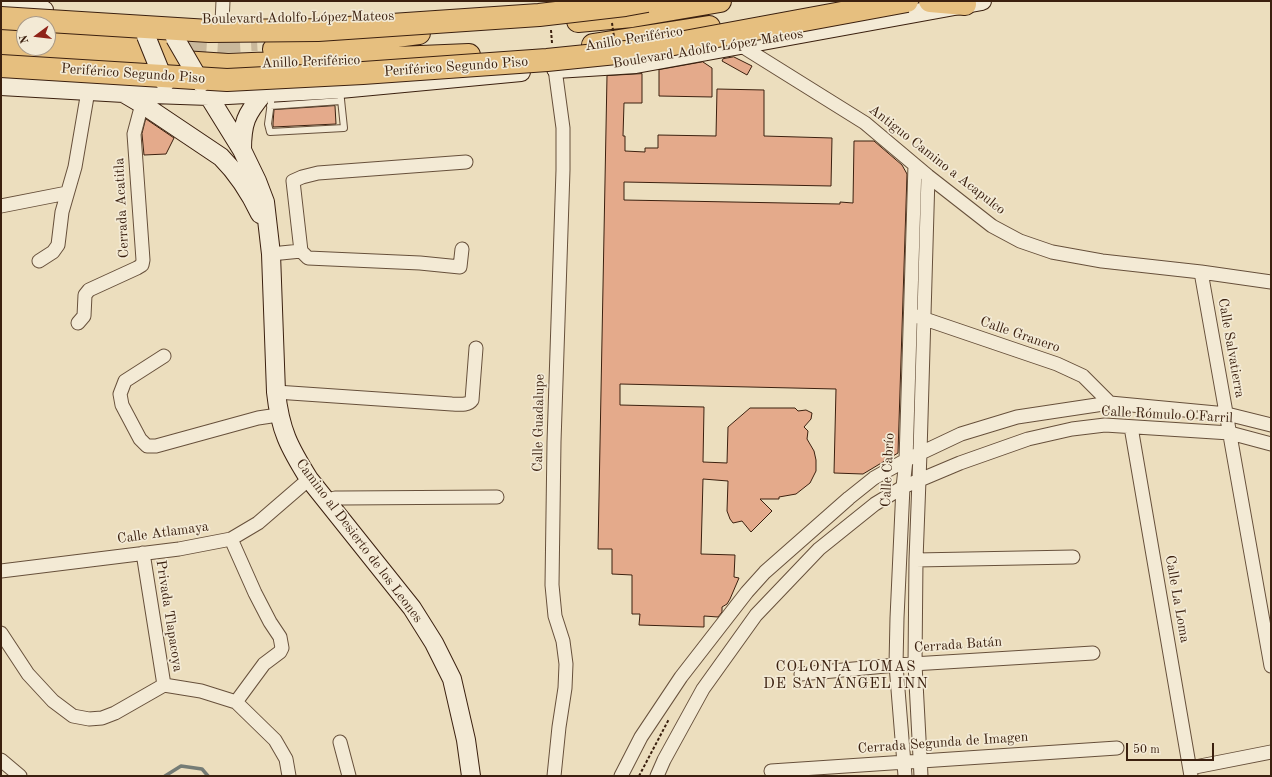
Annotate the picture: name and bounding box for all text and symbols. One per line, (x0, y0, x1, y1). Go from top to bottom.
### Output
street label: Boulevard Adolfo López Mateos (202, 8, 394, 28)
north arrow (16, 16, 56, 56)
street label: Anillo Periférico (584, 23, 684, 55)
street label: Boulevard Adolfo López Mateos (612, 26, 804, 72)
text: N (18, 33, 31, 44)
street label: Anillo Periférico (261, 52, 361, 72)
street label: Periférico Segundo Piso (383, 54, 529, 80)
street label: Periférico Segundo Piso (60, 61, 206, 87)
street label: Antiguo Camino a Acapulco (865, 101, 1009, 219)
street label: Cerrada Acatitla (111, 157, 133, 259)
street label: Calle Salvatierra (1214, 297, 1248, 399)
street label: Calle Granero (978, 313, 1062, 357)
street label: Calle Guadalupe (530, 374, 548, 472)
street label: Calle Rómulo O'Farril (1101, 403, 1233, 427)
street label: Calle Cabrío (878, 433, 898, 507)
street label: Camino al Desierto de los Leones (292, 456, 426, 626)
street label: Calle Atlamaya (116, 518, 210, 548)
street label: Calle La Loma (1161, 554, 1193, 644)
street label: Privada Tlapacoya (152, 559, 186, 673)
street label: Cerrada Batán (913, 634, 1003, 656)
district label: COLONIA LOMAS DE SAN ÁNGEL INN (763, 658, 929, 693)
street label: Cerrada Segunda de Imagen (857, 729, 1029, 757)
scale bar (1128, 735, 1216, 761)
text: 50 m (1133, 744, 1160, 756)

